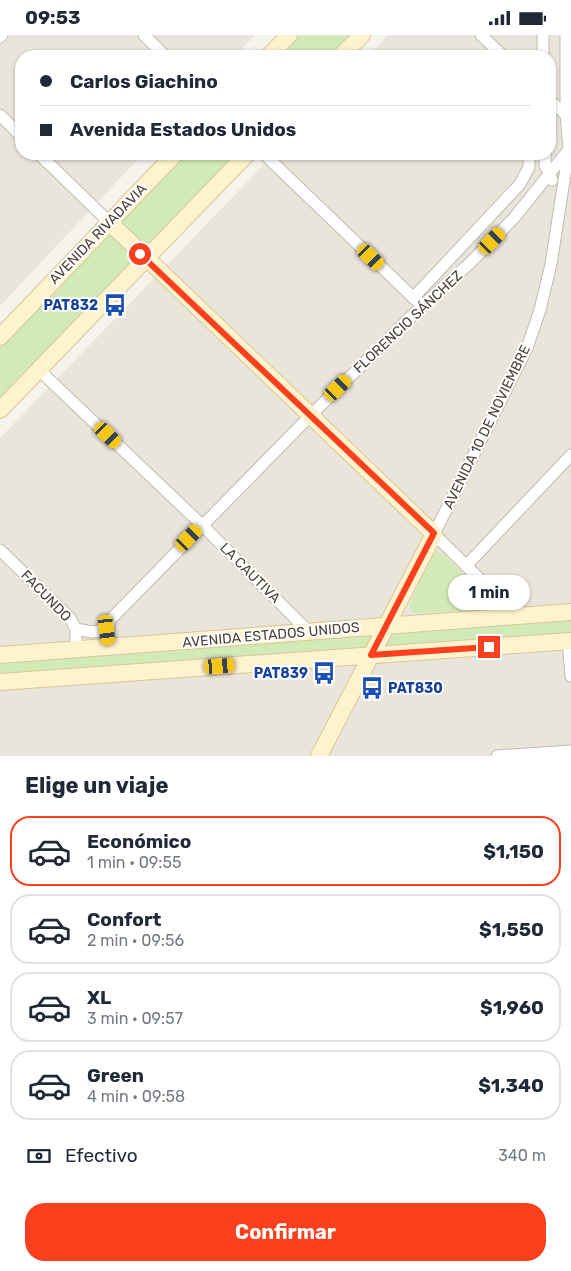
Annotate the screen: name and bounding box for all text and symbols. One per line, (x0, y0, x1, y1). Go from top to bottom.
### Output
text: 09:53 (25, 6, 80, 29)
text: Carlos Giachino (70, 70, 218, 93)
text: Avenida Estados Unidos (70, 118, 296, 141)
street label: AVENIDA RIVADAVIA (46, 180, 151, 288)
car (476, 225, 507, 257)
car (354, 241, 387, 273)
route start (129, 243, 151, 265)
street label: FLORENCIO SÁNCHEZ (349, 266, 466, 377)
bus stop icon: PAT832 (102, 292, 128, 318)
place label: PAT832 (44, 297, 98, 314)
street label: AVENIDA 10 DE NOVIEMBRE (440, 342, 534, 512)
car (321, 372, 354, 404)
car (91, 419, 124, 451)
car (173, 522, 204, 554)
street label: LA CAUTIVA (216, 539, 284, 607)
street label: FACUNDO (17, 567, 75, 625)
callout: 1 min (448, 575, 530, 609)
text: 1 min (469, 583, 509, 602)
car (97, 614, 116, 646)
street label: AVENIDA ESTADOS UNIDOS (182, 619, 361, 651)
route end (478, 636, 500, 658)
car (204, 657, 235, 675)
bus stop icon: PAT839 (311, 660, 337, 686)
place label: PAT839 (254, 665, 308, 682)
bus stop icon: PAT830 (359, 675, 385, 701)
place label: PAT830 (388, 680, 443, 697)
text: Elige un viaje (25, 772, 169, 799)
icon: car (27, 829, 72, 874)
text: Económico (87, 830, 191, 853)
text: $1,150 (483, 840, 544, 863)
text: 1 min · 09:55 (87, 853, 181, 872)
icon: car (27, 907, 72, 952)
text: Confort (87, 908, 161, 931)
text: $1,550 (479, 918, 544, 941)
text: 2 min · 09:56 (87, 931, 184, 950)
icon: car (27, 985, 72, 1030)
text: XL (87, 986, 111, 1009)
text: $1,960 (480, 996, 544, 1019)
text: 3 min · 09:57 (87, 1009, 183, 1028)
icon: car (27, 1063, 72, 1108)
text: Green (87, 1064, 144, 1087)
text: $1,340 (478, 1074, 544, 1097)
text: 4 min · 09:58 (87, 1087, 185, 1106)
icon: cash (25, 1142, 53, 1170)
text: Efectivo (65, 1144, 138, 1167)
text: 340 m (498, 1146, 546, 1165)
button: Confirmar (25, 1203, 546, 1261)

